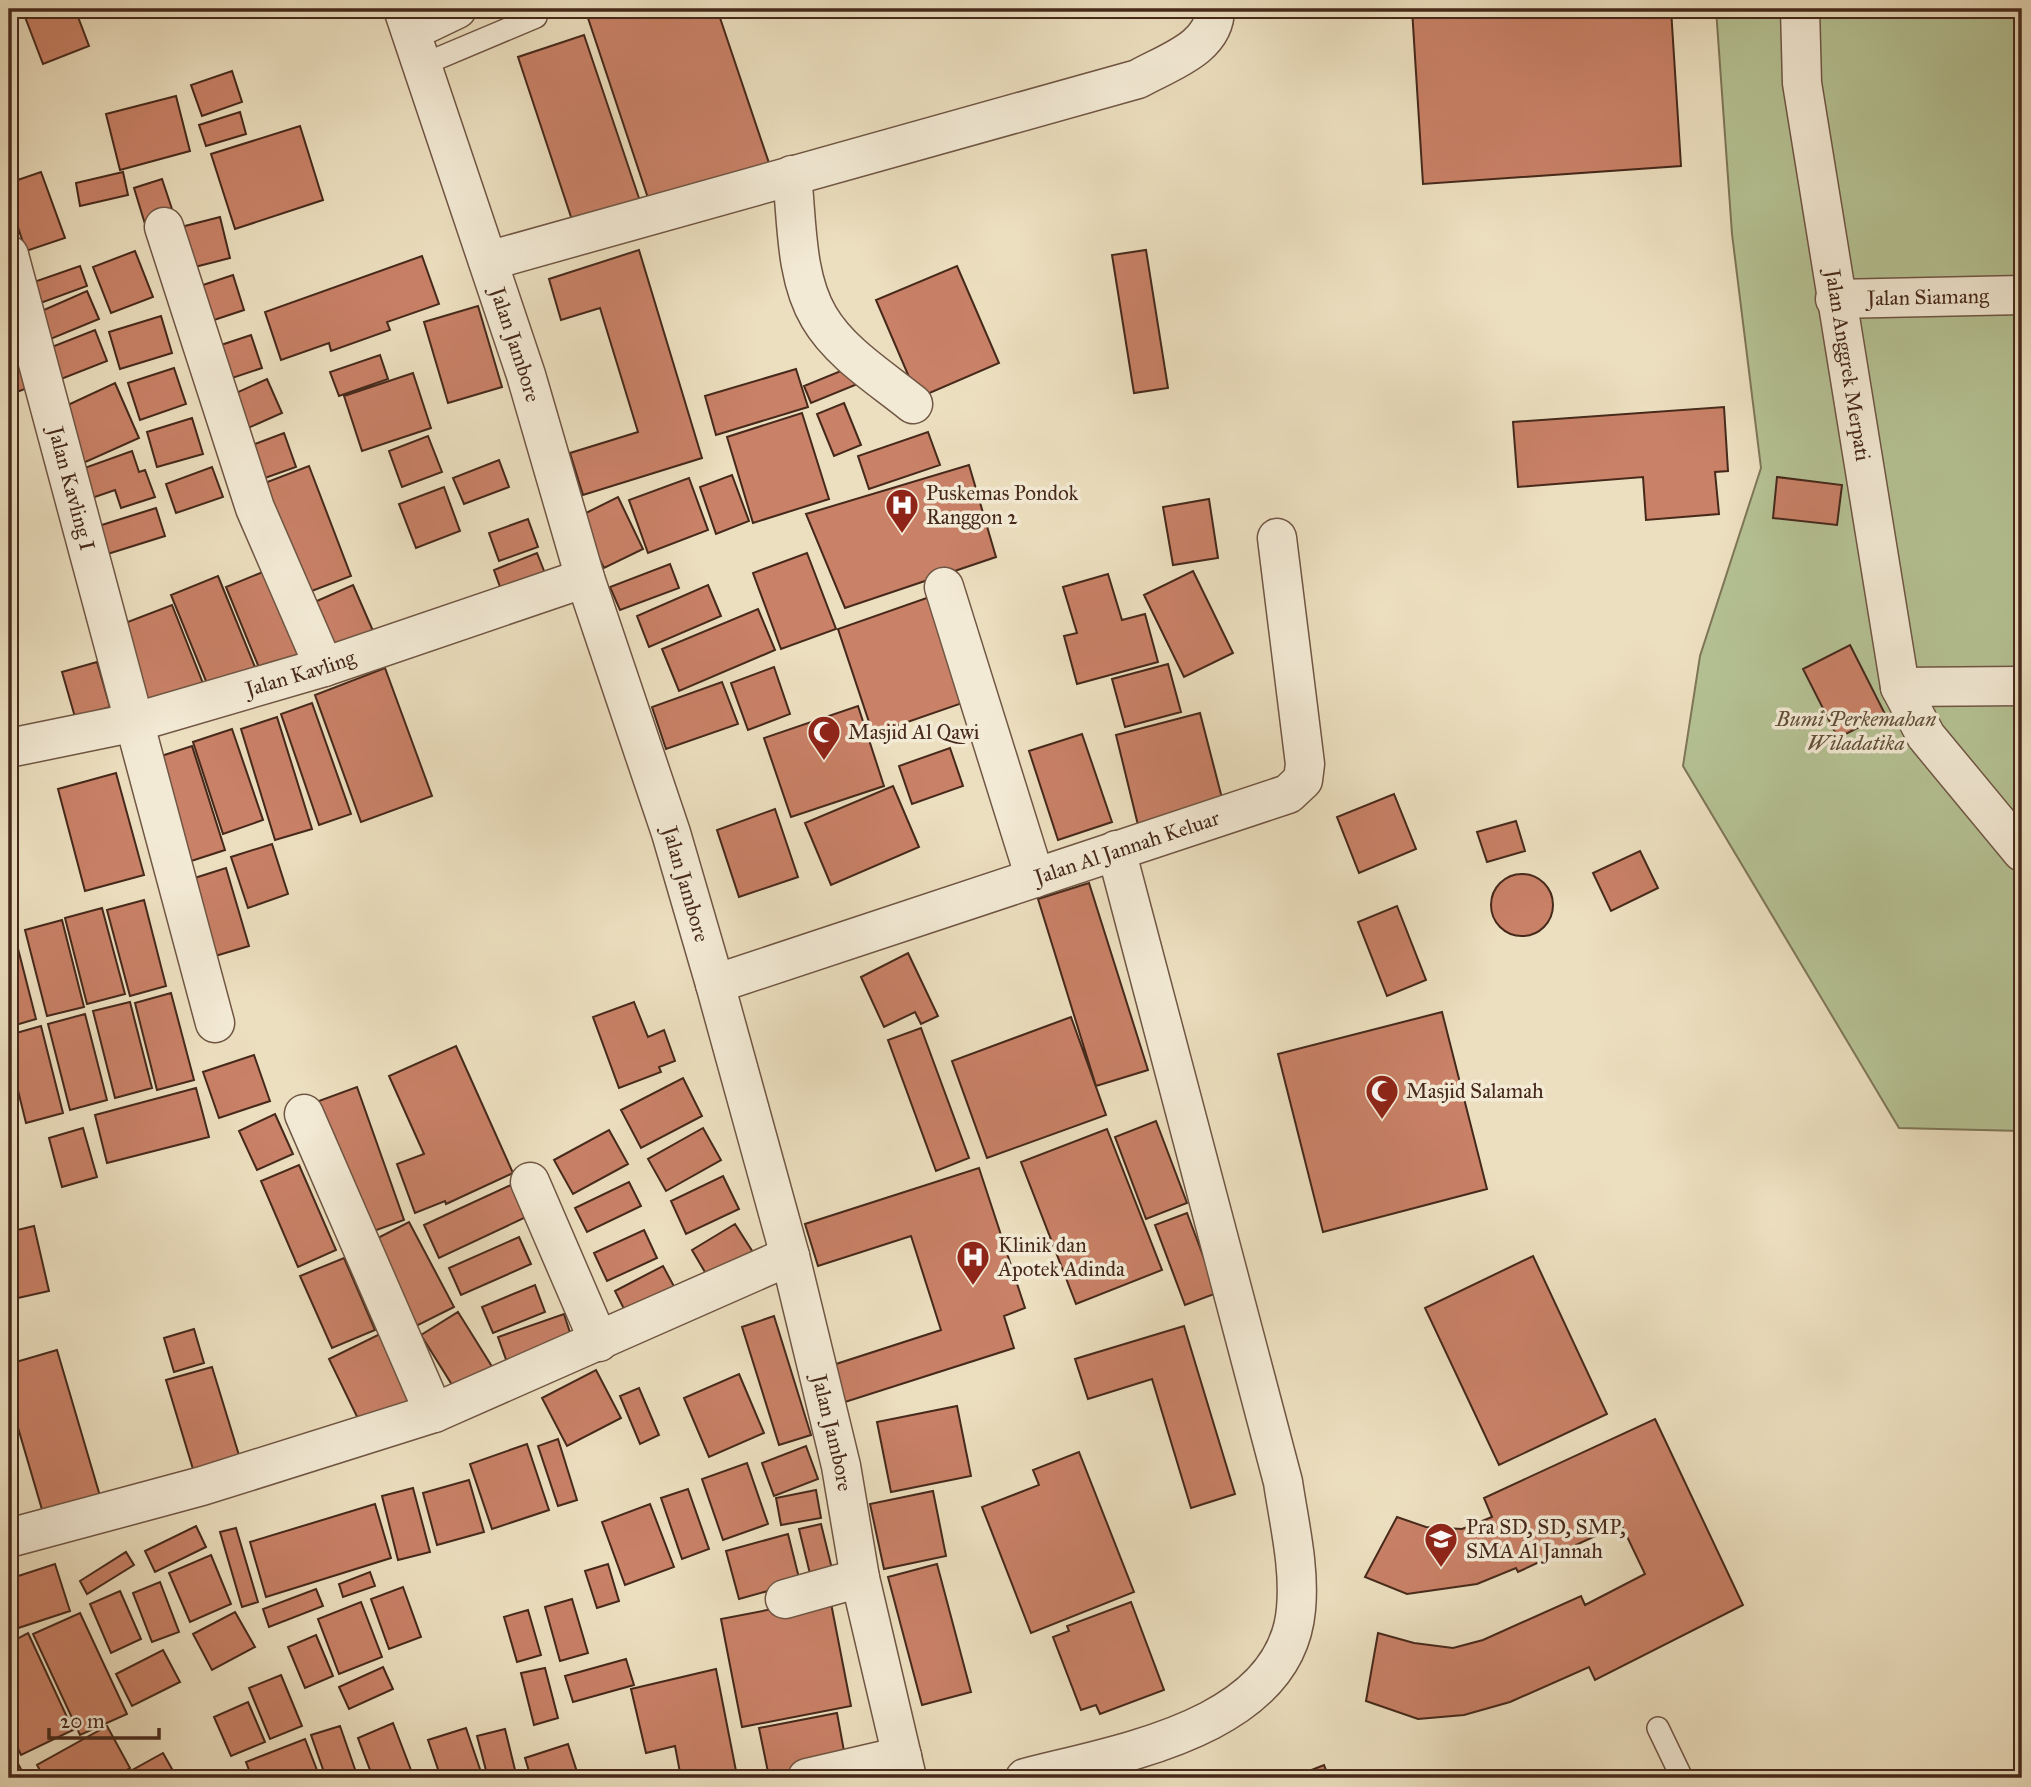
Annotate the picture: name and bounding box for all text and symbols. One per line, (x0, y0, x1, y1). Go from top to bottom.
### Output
street label: Jalan Anggrek Merpati (1819, 266, 1876, 463)
street label: Jalan Jambore (484, 282, 546, 405)
street label: Jalan Siamang (1865, 283, 1989, 311)
street label: Jalan Kavling I (42, 422, 101, 554)
place label: Puskemas Pondok Ranggon 2 (926, 480, 1079, 530)
hospital icon: Puskemas Pondok Ranggon 2 (883, 486, 921, 535)
street label: Jalan Kavling (240, 644, 359, 703)
park label: Bumi Perkemahan Wiladatika (1775, 706, 1936, 756)
mosque icon: Masjid Al Qawi (805, 713, 843, 762)
place label: Masjid Al Qawi (848, 719, 980, 745)
street label: Jalan Al Jannah Keluar (1029, 805, 1223, 891)
street label: Jalan Jambore (656, 821, 715, 945)
mosque icon: Masjid Salamah (1363, 1072, 1401, 1121)
place label: Masjid Salamah (1406, 1078, 1544, 1104)
place label: Klinik dan Apotek Adinda (997, 1232, 1125, 1282)
hospital icon: Klinik dan Apotek Adinda (954, 1238, 992, 1287)
street label: Jalan Jambore (806, 1370, 858, 1493)
place label: Pra SD, SD, SMP, SMA Al Jannah (1466, 1514, 1626, 1564)
school or university icon: Pra SD, SD, SMP, SMA Al Jannah (1422, 1520, 1460, 1569)
scale bar (49, 1696, 159, 1740)
text: 20 m (60, 1708, 105, 1734)

